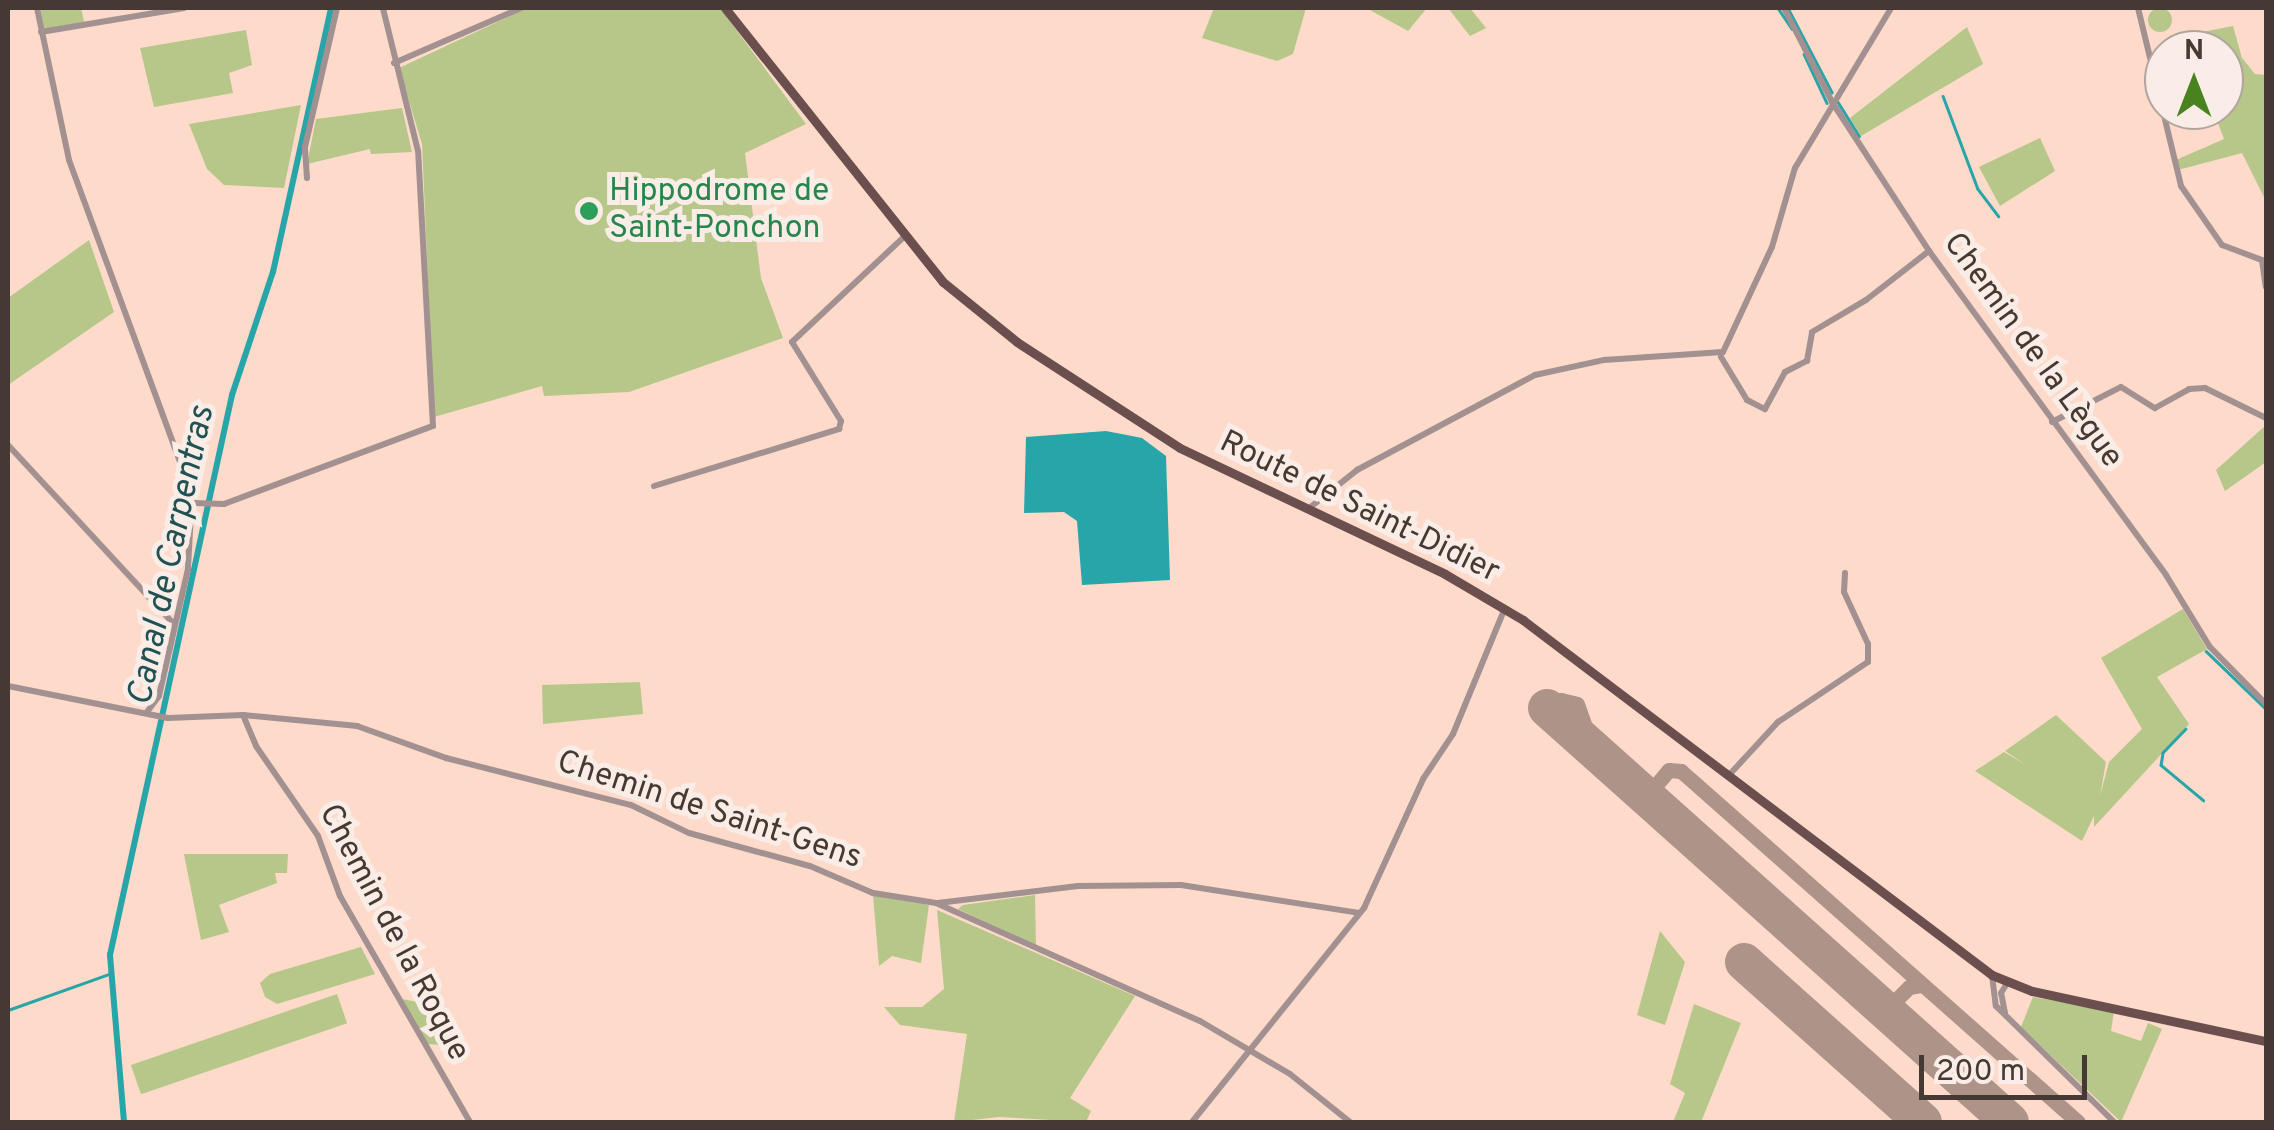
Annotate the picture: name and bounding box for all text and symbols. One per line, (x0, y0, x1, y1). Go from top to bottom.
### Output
north arrow (2144, 30, 2244, 130)
text: N (2184, 34, 2204, 70)
place label: Hippodrome de Saint-Ponchon (609, 174, 829, 249)
marker: Hippodrome de Saint-Ponchon (578, 200, 600, 222)
street label: Chemin de la Lègue (1934, 226, 2130, 476)
water label: Canal de Carpentras (120, 402, 224, 710)
street label: Route de Saint-Didier (1213, 424, 1505, 592)
street label: Chemin de Saint-Gens (552, 744, 866, 878)
street label: Chemin de la Roque (309, 798, 477, 1068)
scale bar (1924, 1035, 2092, 1097)
text: 200 m (1936, 1054, 2025, 1091)

